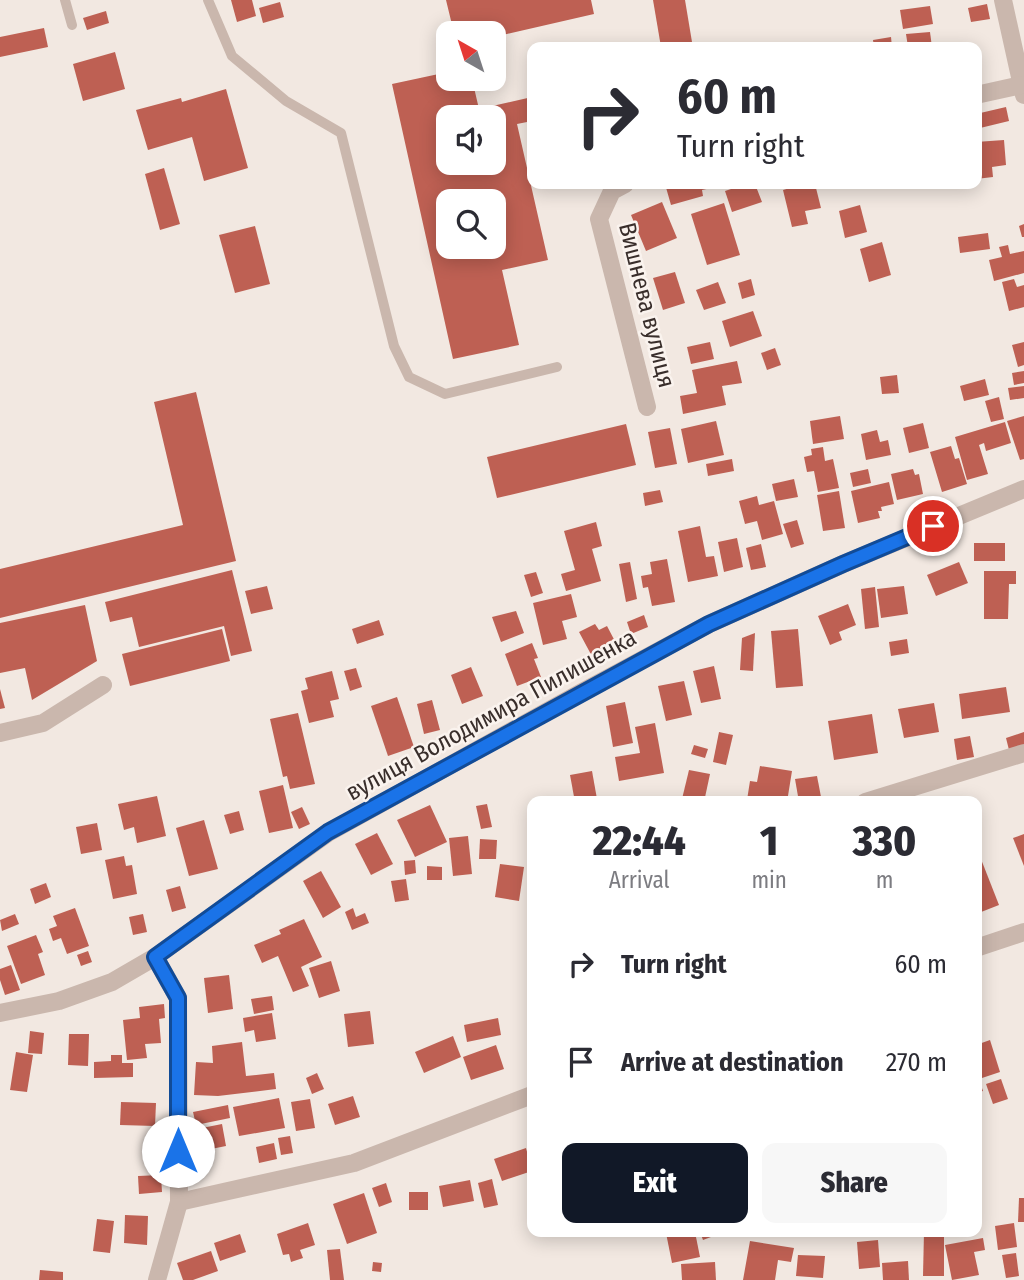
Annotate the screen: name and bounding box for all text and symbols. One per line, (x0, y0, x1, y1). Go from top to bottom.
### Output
north arrow (436, 21, 506, 91)
map controls (436, 21, 506, 259)
text: 60 m (677, 67, 777, 126)
icon: right (562, 70, 653, 161)
button: sound (436, 105, 506, 175)
text: Turn right (677, 127, 804, 165)
button: search (436, 189, 506, 259)
street label: Вишнева вулиця (613, 220, 681, 390)
pin (903, 496, 963, 556)
icon: arrive (914, 507, 952, 545)
street label: вулиця Володимира Пилишенка (341, 623, 641, 807)
text: 22:44 (593, 816, 686, 866)
text: 1 (760, 816, 778, 866)
text: 330 (853, 816, 916, 866)
text: Arrival (609, 866, 670, 894)
text: min (751, 866, 787, 894)
text: m (876, 866, 893, 894)
icon: right (562, 945, 600, 983)
text: Turn right (621, 949, 727, 980)
text: 60 m (894, 949, 947, 980)
icon: arrive (562, 1043, 600, 1081)
text: Arrive at destination (621, 1047, 844, 1078)
text: 270 m (886, 1047, 947, 1078)
position arrow (141, 1114, 215, 1188)
button: Exit (562, 1143, 748, 1223)
button: Share (762, 1143, 947, 1223)

